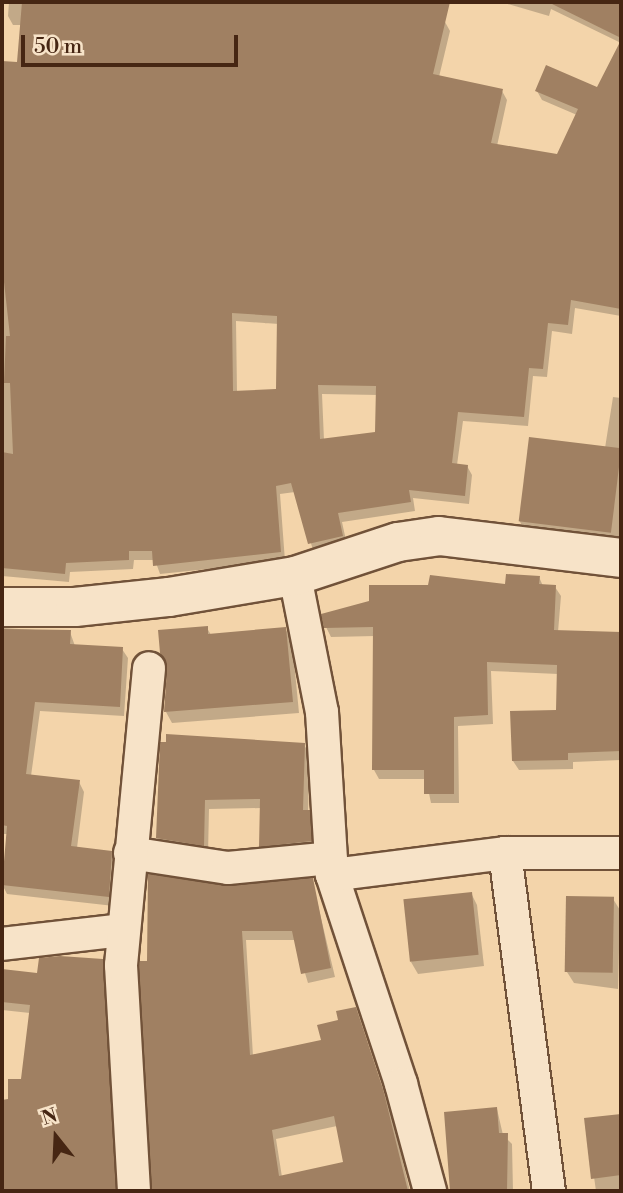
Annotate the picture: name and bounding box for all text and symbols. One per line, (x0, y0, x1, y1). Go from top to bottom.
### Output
scale bar (24, 21, 242, 65)
text: 50 m (34, 34, 82, 60)
north arrow (21, 1102, 91, 1172)
text: N (39, 1103, 60, 1131)

